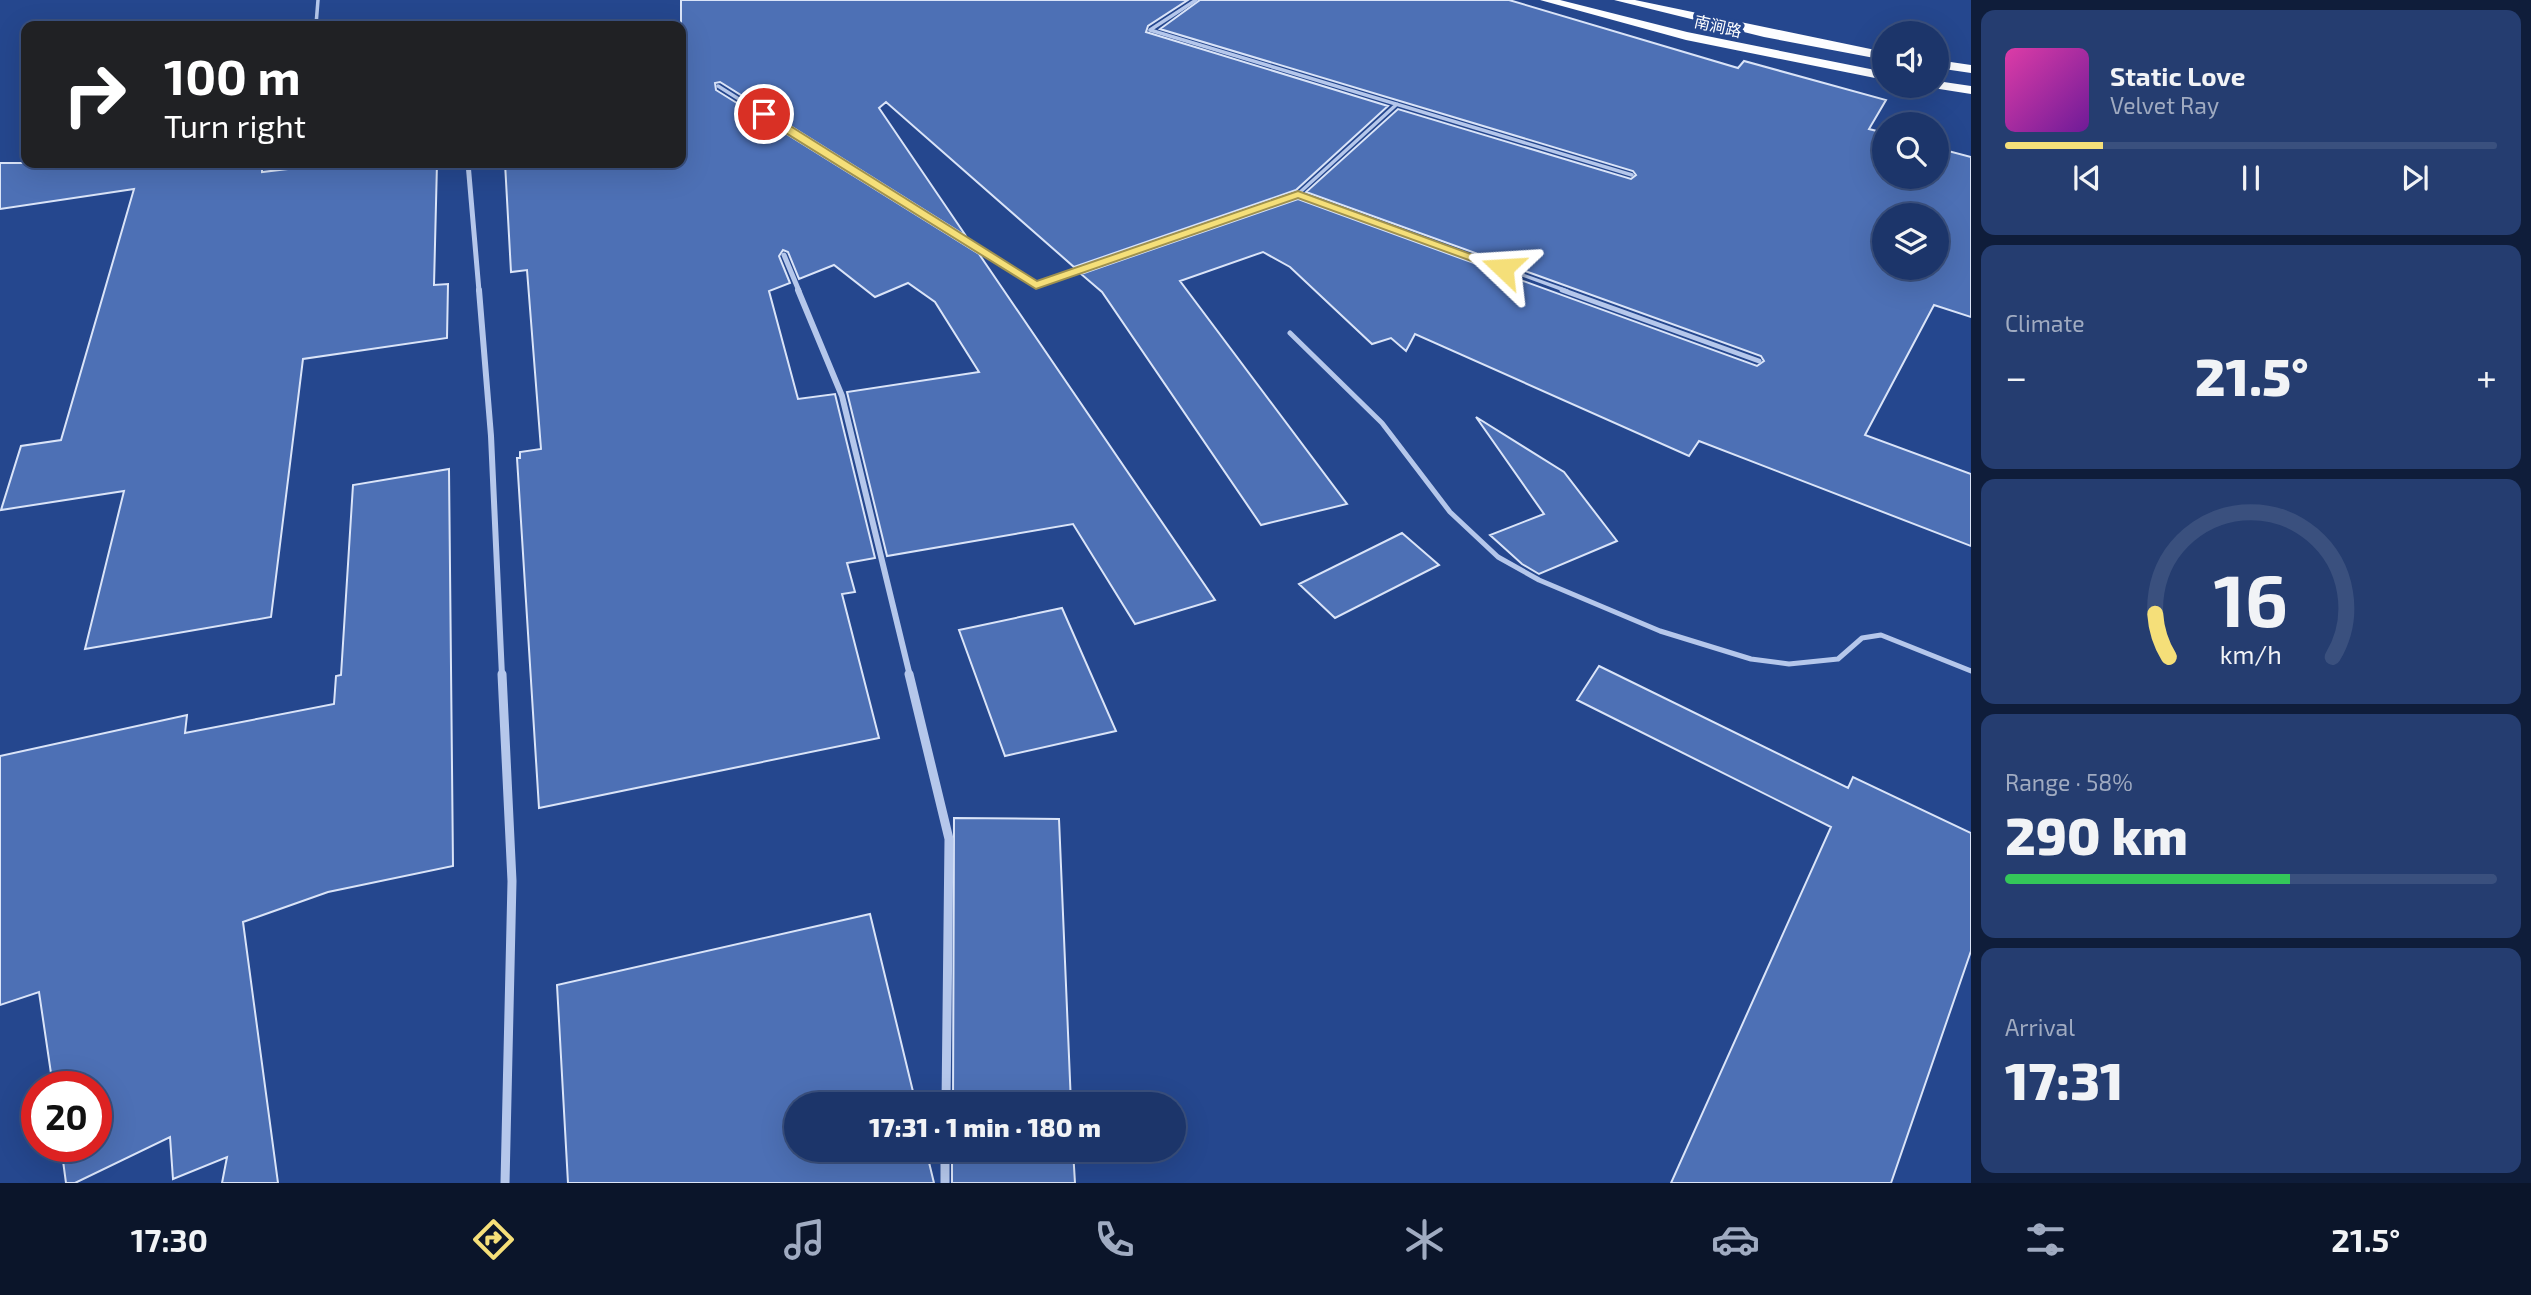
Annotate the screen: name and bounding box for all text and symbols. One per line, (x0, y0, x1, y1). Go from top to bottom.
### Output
street label: 南涧路 (1693, 11, 1744, 40)
map controls (1872, 21, 1949, 280)
button: sound (1872, 21, 1949, 98)
text: 100 m (164, 46, 301, 105)
icon: right (49, 49, 140, 140)
text: Static Love (2110, 60, 2246, 91)
pin (734, 84, 794, 144)
text: Velvet Ray (2110, 91, 2219, 119)
icon: arrive (745, 95, 783, 133)
text: Turn right (164, 106, 306, 144)
button: search (1872, 112, 1949, 189)
icon: previous (2068, 159, 2106, 197)
icon: pause (2232, 159, 2270, 197)
icon: next (2396, 159, 2434, 197)
button: layers (1872, 203, 1949, 280)
position arrow (1466, 231, 1540, 305)
text: Climate (2005, 309, 2085, 337)
text: 21.5° (2195, 344, 2309, 406)
text: − (2005, 353, 2027, 399)
text: + (2476, 353, 2497, 399)
text: 16 (2214, 555, 2288, 643)
text: km/h (2220, 639, 2282, 669)
text: Range · 58% (2005, 768, 2133, 796)
text: 290 km (2005, 803, 2188, 865)
text: Arrival (2005, 1013, 2075, 1041)
text: 17:31 (2005, 1048, 2124, 1110)
speed limit sign: 20 (21, 1071, 112, 1162)
text: 17:31 · 1 min · 180 m (869, 1111, 1101, 1142)
icon: directions (469, 1215, 518, 1264)
icon: music (780, 1215, 829, 1264)
icon: phone (1090, 1215, 1139, 1264)
icon: climate (1400, 1215, 1449, 1264)
icon: car (1711, 1215, 1760, 1264)
icon: filters (2021, 1215, 2070, 1264)
text: 17:30 (131, 1220, 208, 1258)
text: 21.5° (2331, 1220, 2400, 1258)

